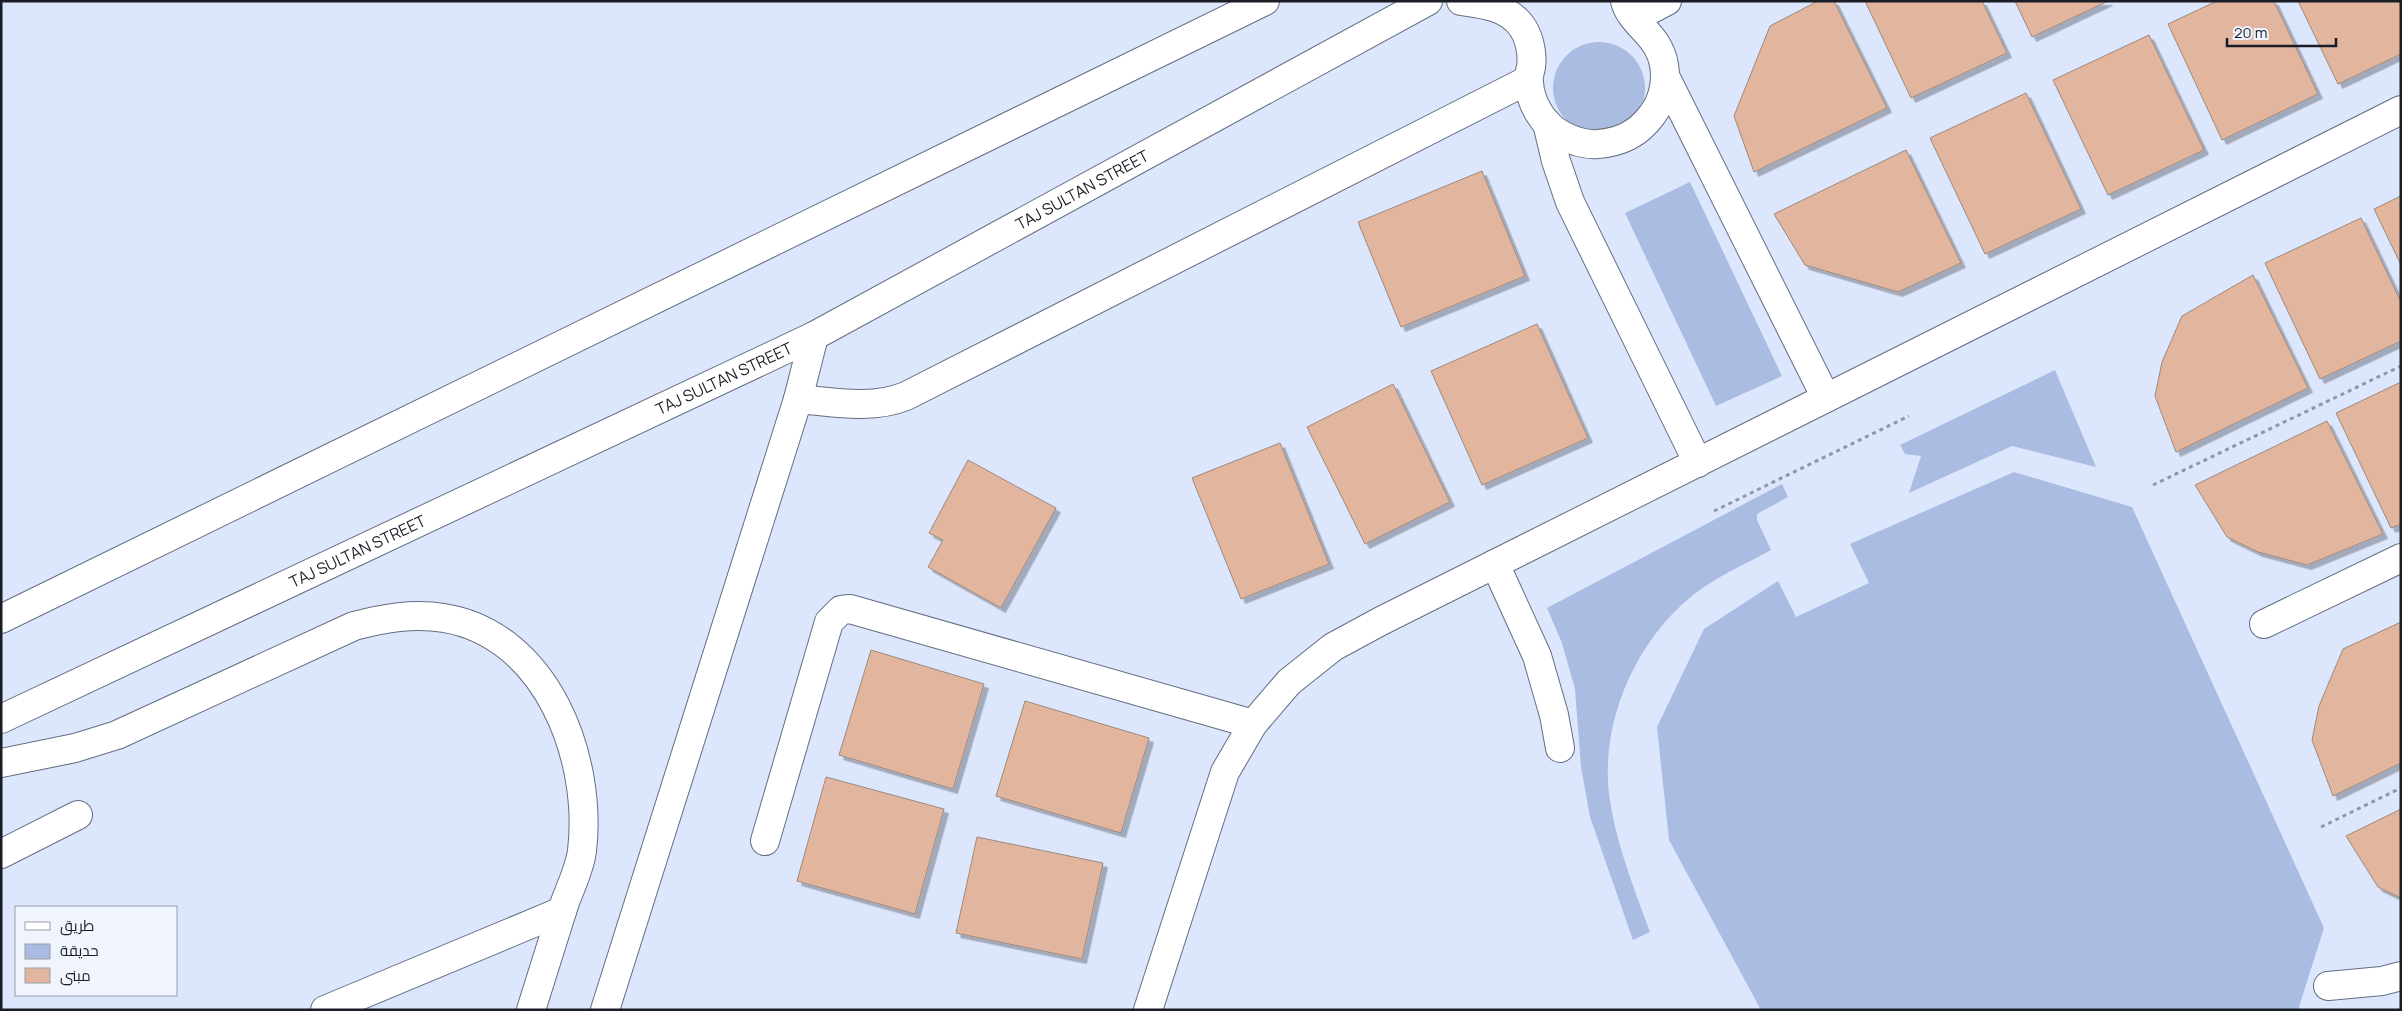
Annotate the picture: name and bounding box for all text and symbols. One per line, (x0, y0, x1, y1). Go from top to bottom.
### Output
scale bar (2227, 15, 2336, 47)
text: 20 m (2234, 22, 2267, 43)
street label: TAJ SULTAN STREET (1012, 144, 1153, 235)
street label: TAJ SULTAN STREET (652, 337, 796, 420)
street label: TAJ SULTAN STREET (286, 509, 430, 593)
legend (15, 906, 178, 996)
text: طريق (60, 915, 94, 936)
text: حديقة (60, 940, 99, 961)
text: مبنى (60, 965, 91, 986)

